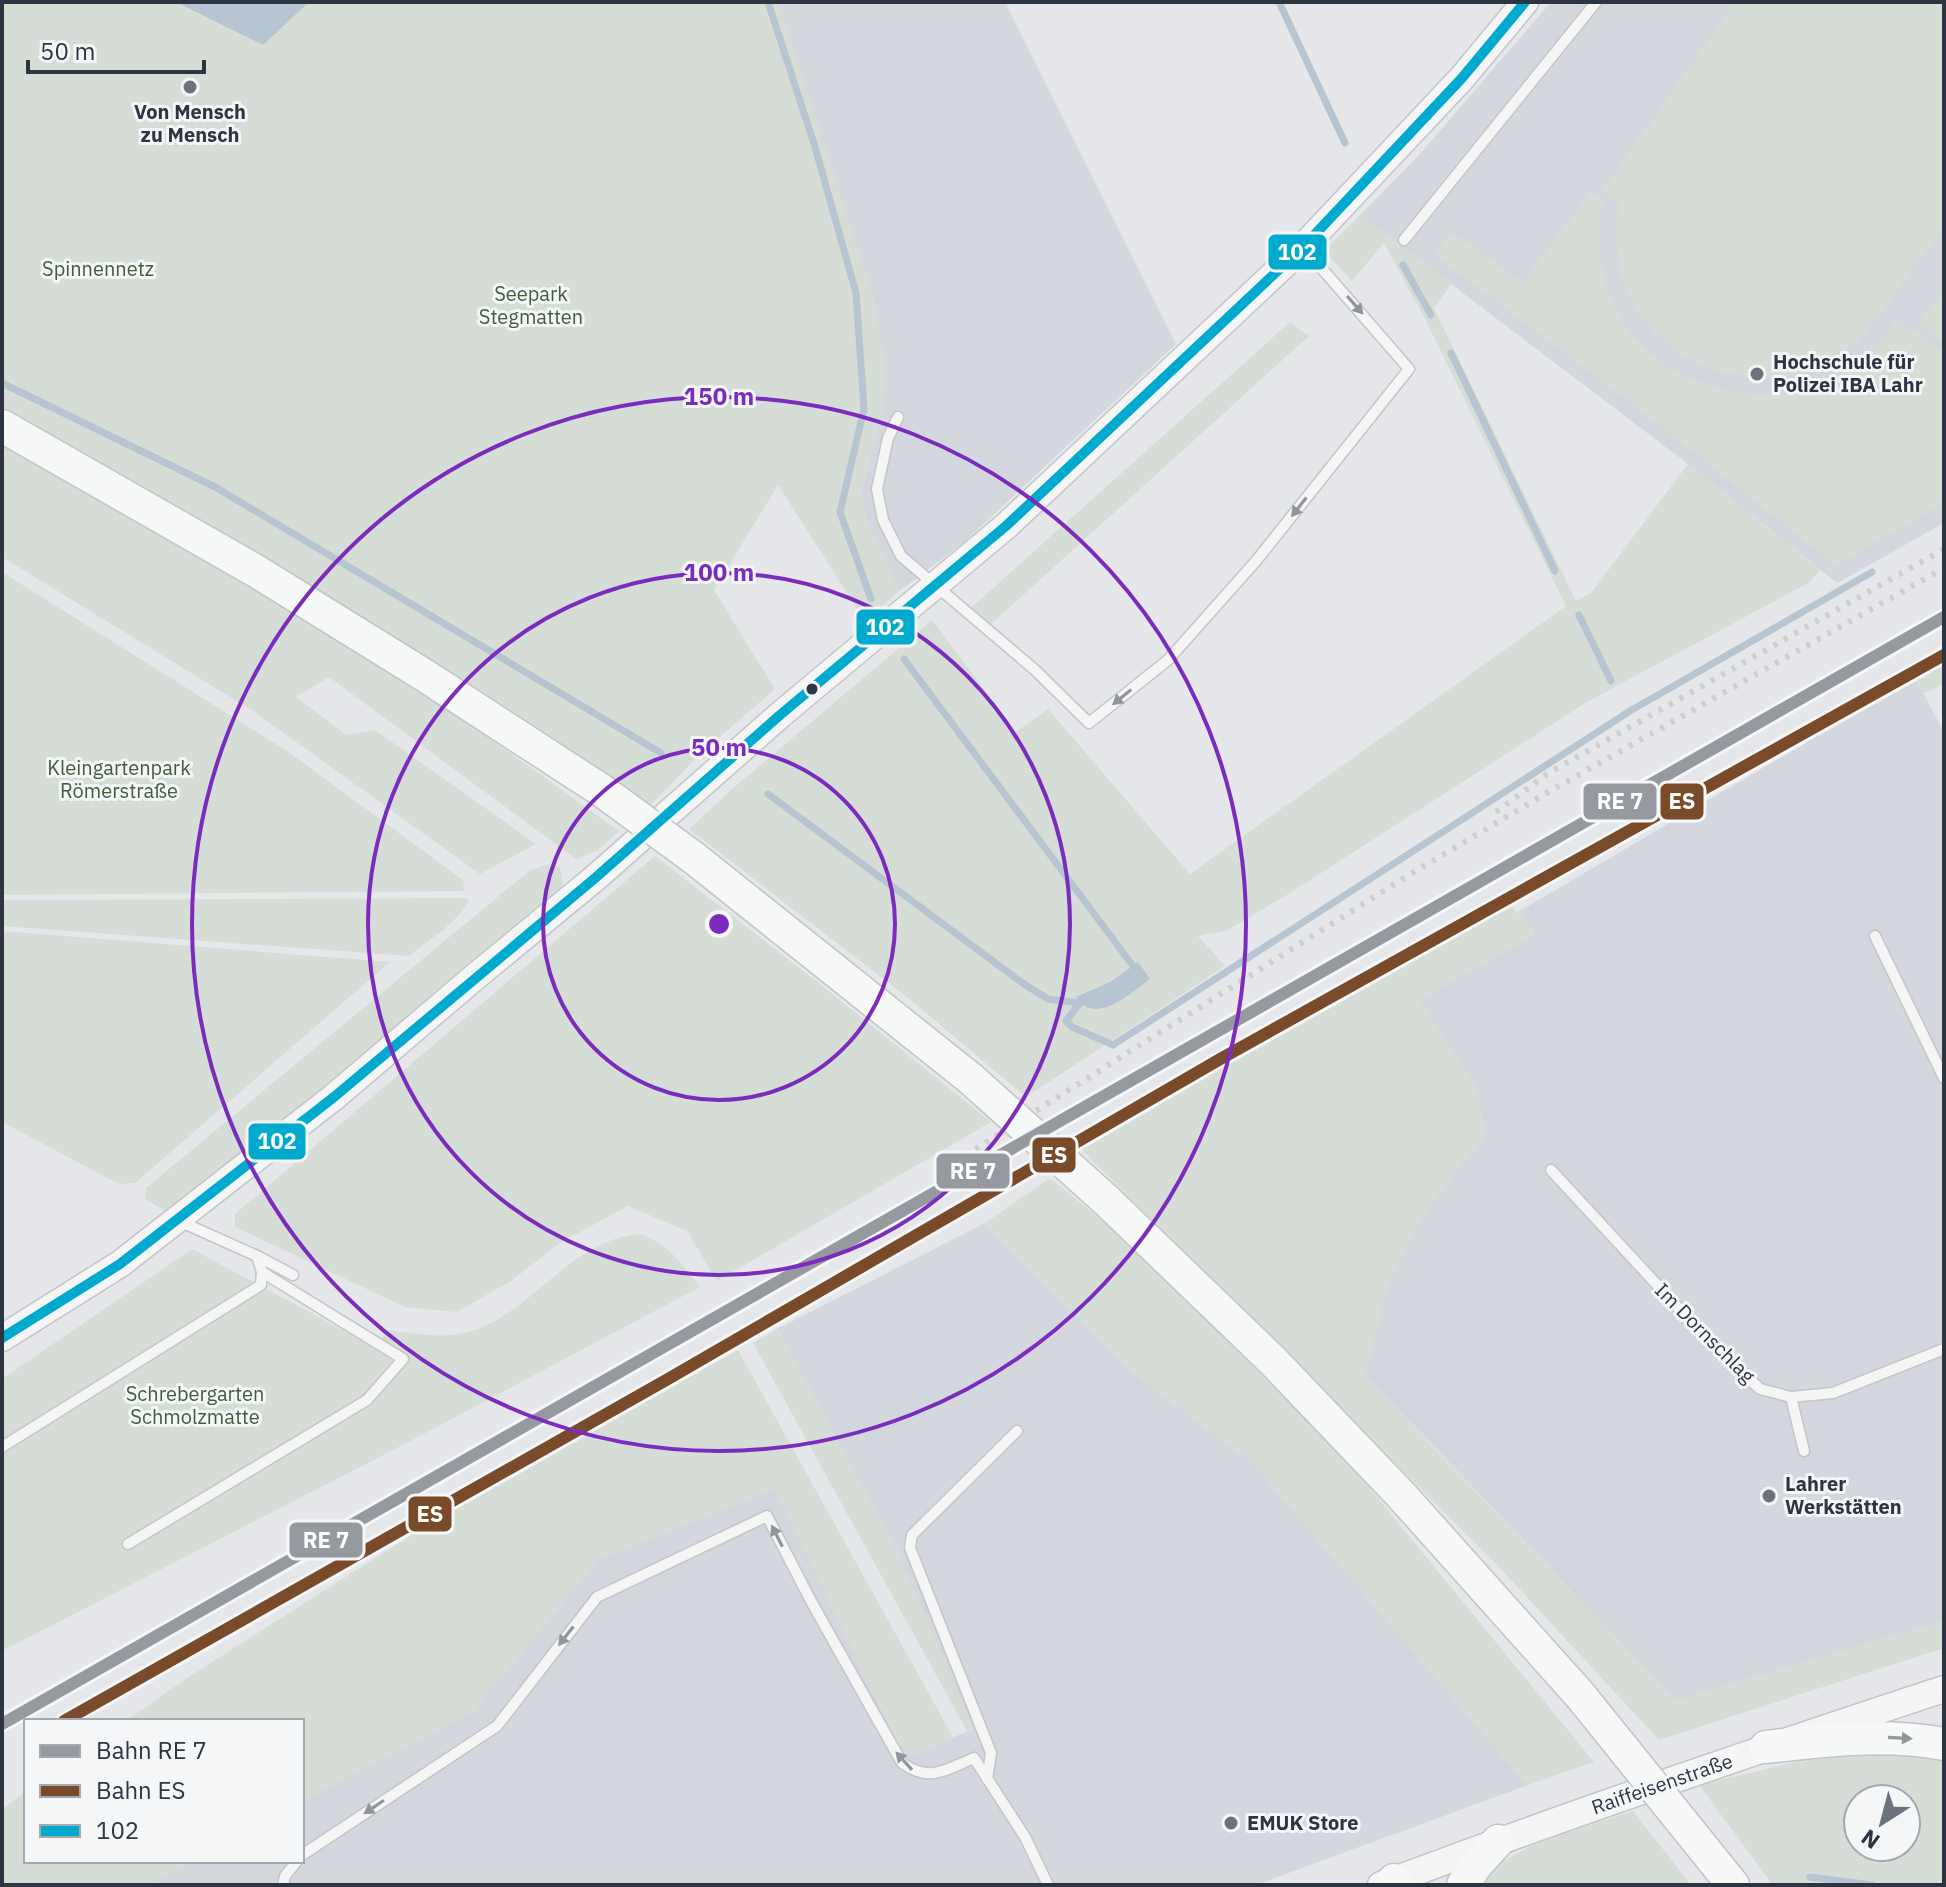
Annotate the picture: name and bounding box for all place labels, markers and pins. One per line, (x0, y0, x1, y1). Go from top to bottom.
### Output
marker: Von Mensch zu Mensch (181, 78, 199, 96)
place label: Von Mensch zu Mensch (134, 98, 246, 148)
place label: Hochschule für Polizei IBA Lahr (1773, 348, 1923, 398)
marker: Hochschule für Polizei IBA Lahr (1748, 365, 1766, 383)
unlabelled marker (804, 681, 820, 697)
centre of rings (705, 910, 733, 938)
place label: Lahrer Werkstätten (1785, 1470, 1902, 1520)
marker: Lahrer Werkstätten (1760, 1487, 1778, 1505)
place label: EMUK Store (1247, 1809, 1359, 1836)
marker: EMUK Store (1222, 1814, 1240, 1832)

